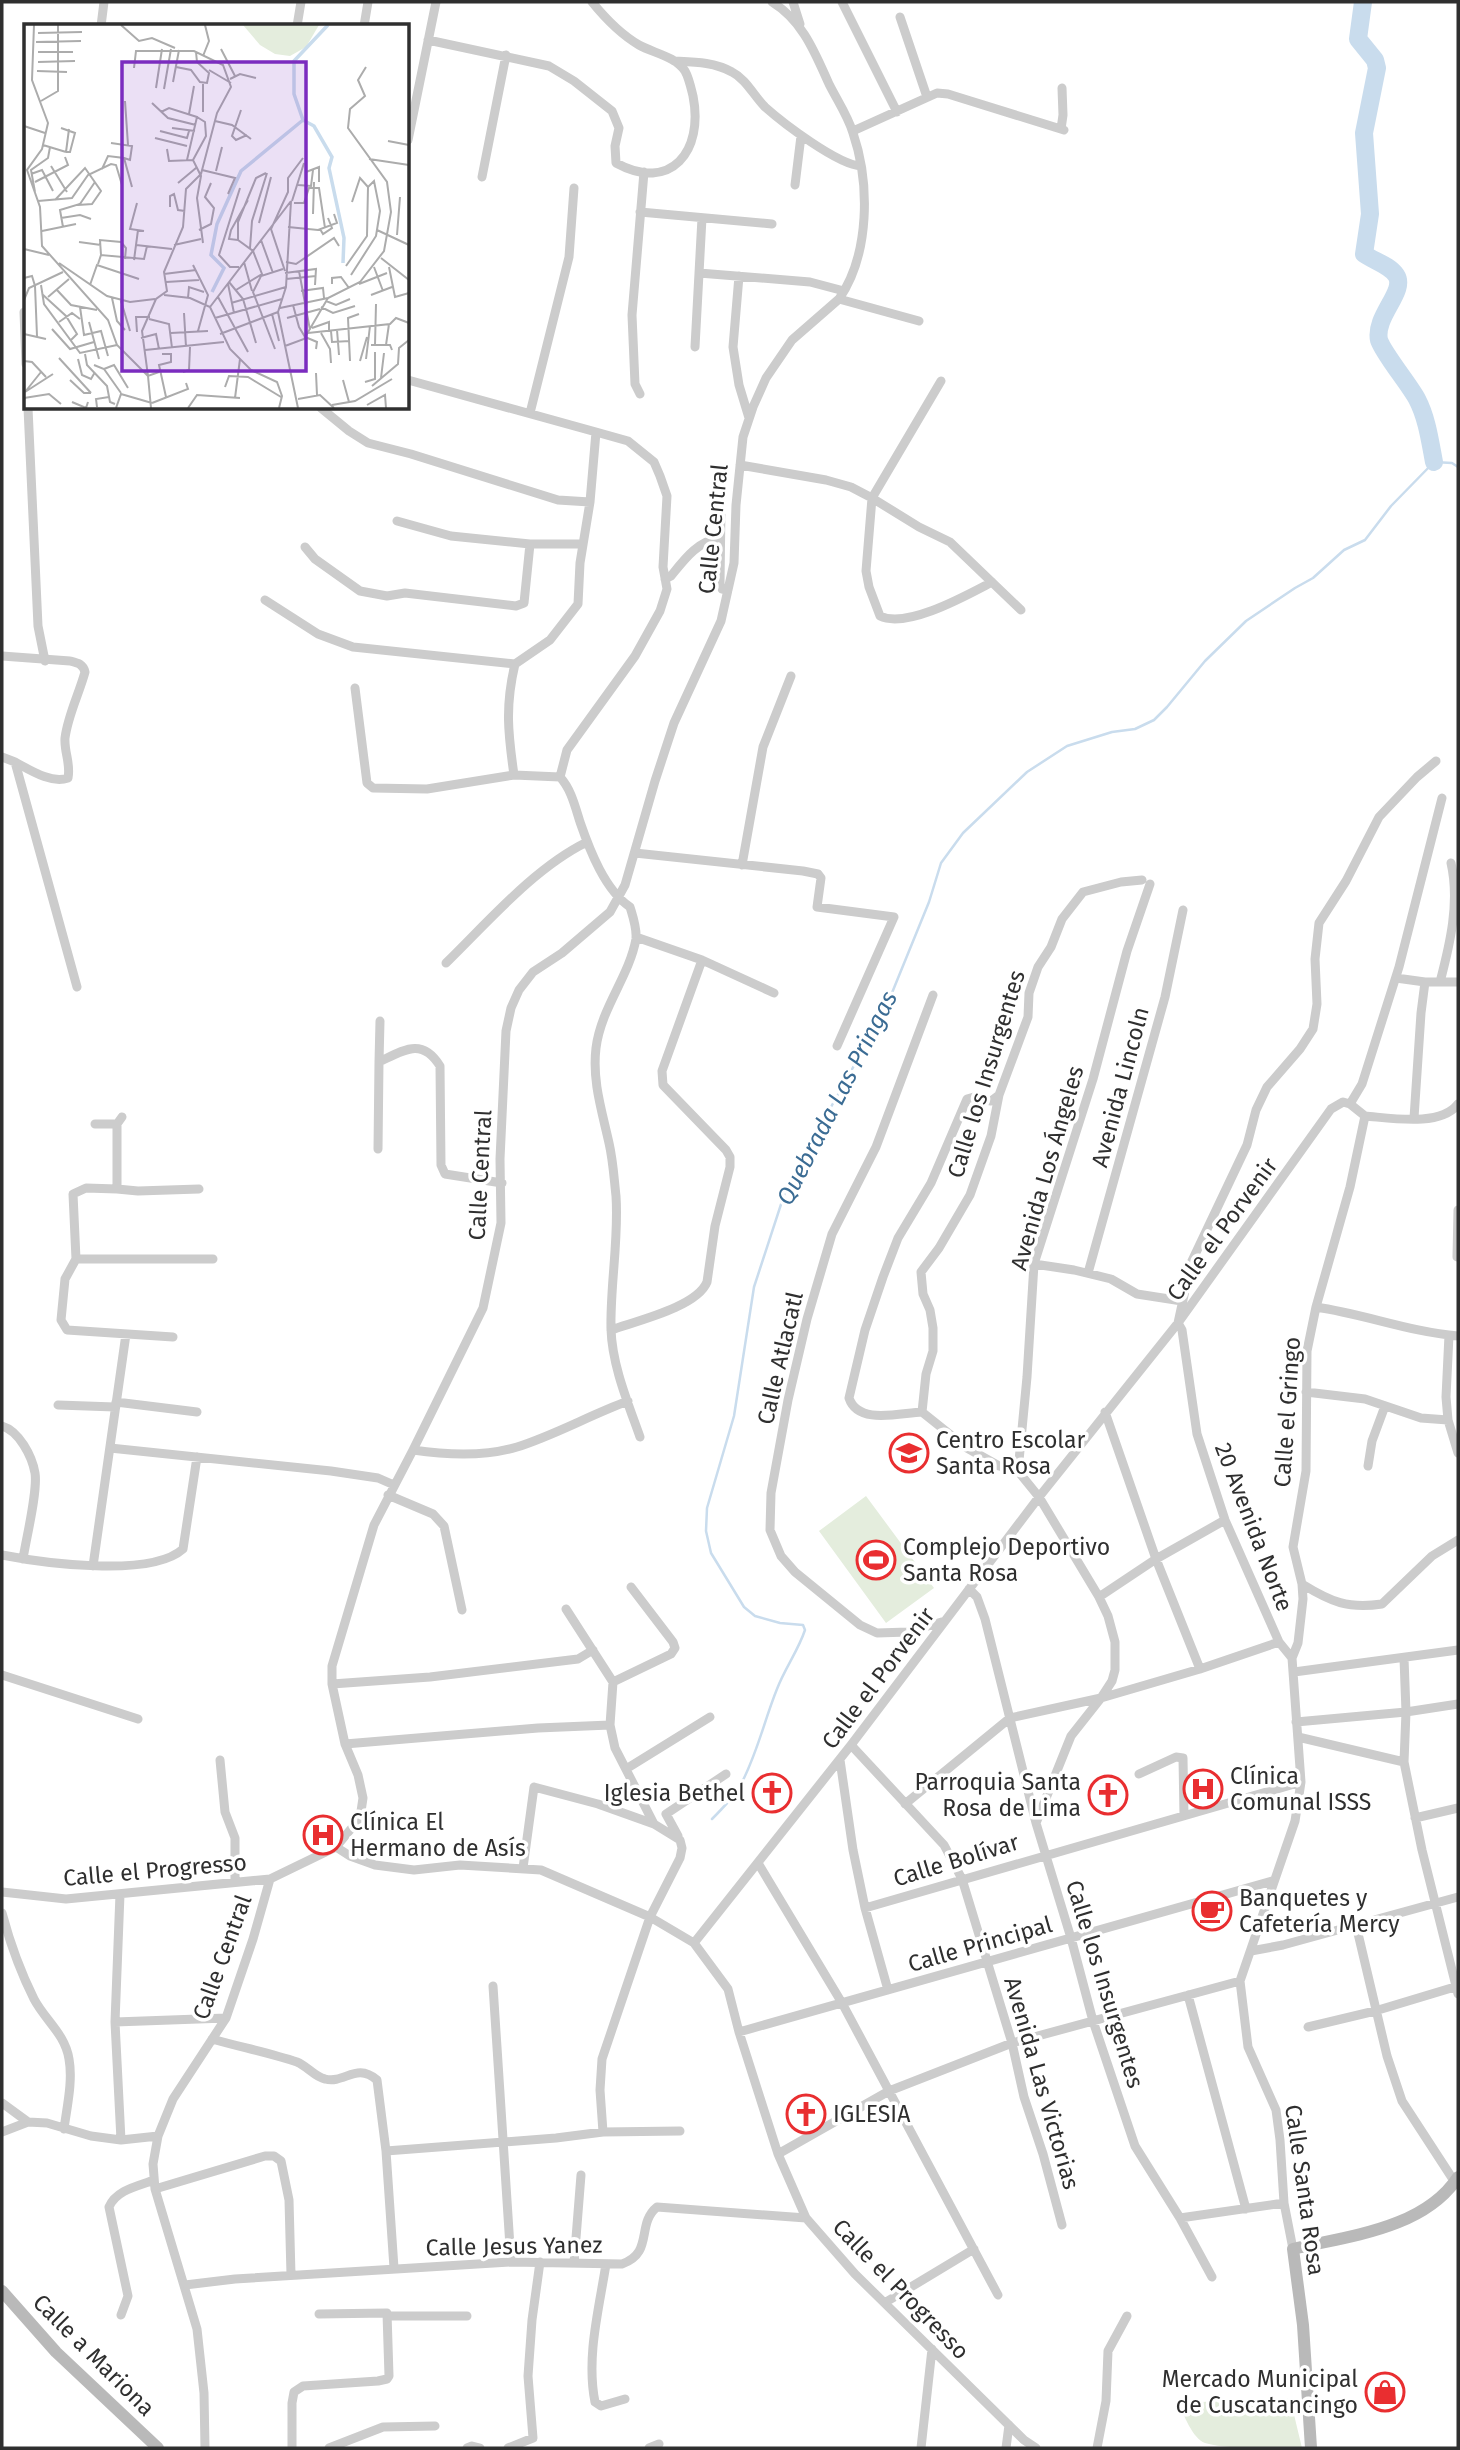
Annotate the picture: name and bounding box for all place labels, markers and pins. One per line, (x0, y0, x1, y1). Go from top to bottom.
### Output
place label: Centro Escolar Santa Rosa (936, 1426, 1085, 1480)
school or university icon: Centro Escolar Santa Rosa (888, 1432, 930, 1474)
place label: Complejo Deportivo Santa Rosa (903, 1533, 1110, 1587)
sports icon: Complejo Deportivo Santa Rosa (855, 1539, 897, 1581)
place label: Clínica Comunal ISSS (1230, 1762, 1371, 1816)
place label: Parroquia Santa Rosa de Lima (914, 1768, 1081, 1822)
hospital icon: Clínica Comunal ISSS (1182, 1768, 1224, 1810)
church icon: Iglesia Bethel (751, 1772, 793, 1814)
church icon: Parroquia Santa Rosa de Lima (1087, 1774, 1129, 1816)
place label: Iglesia Bethel (604, 1779, 745, 1807)
place label: Clínica El Hermano de Asís (350, 1808, 526, 1862)
hospital icon: Clínica El Hermano de Asís (302, 1814, 344, 1856)
place label: Banquetes y Cafetería Mercy (1239, 1884, 1400, 1938)
cafe icon: Banquetes y Cafetería Mercy (1191, 1890, 1233, 1932)
church icon: IGLESIA (785, 2093, 827, 2135)
place label: IGLESIA (833, 2100, 911, 2128)
place label: Mercado Municipal de Cuscatancingo (1162, 2365, 1358, 2419)
shop icon: Mercado Municipal de Cuscatancingo (1364, 2371, 1406, 2413)

